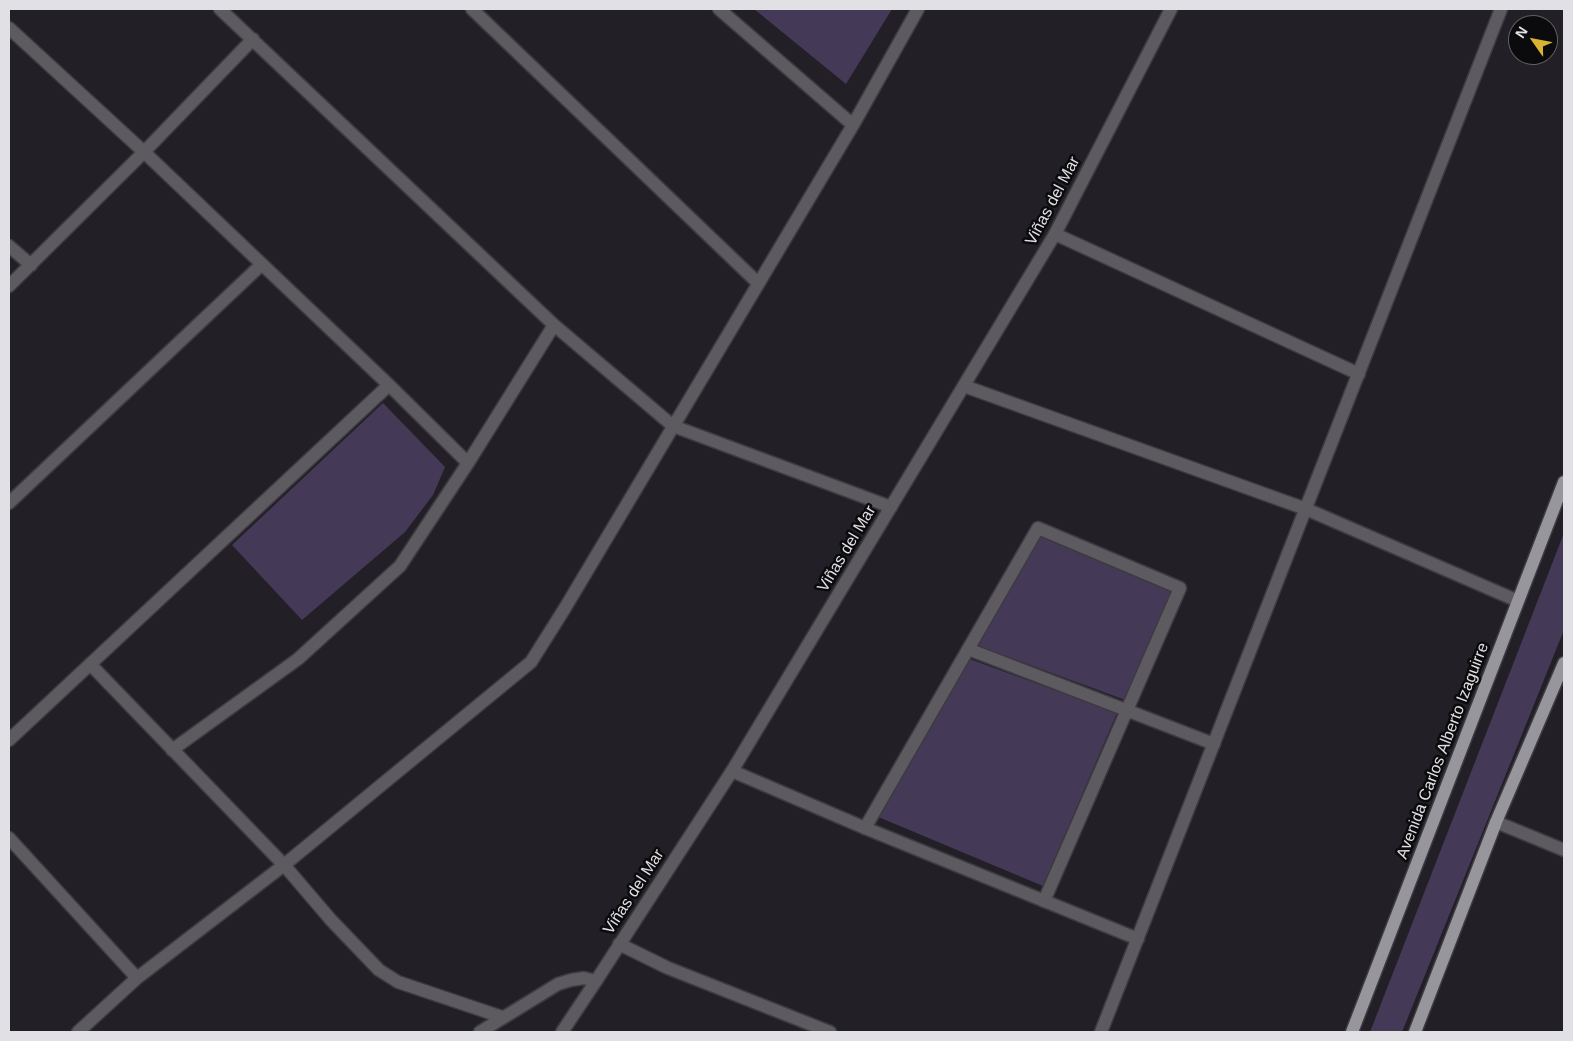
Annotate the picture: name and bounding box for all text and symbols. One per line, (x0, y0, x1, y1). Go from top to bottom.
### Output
north arrow (1508, 15, 1558, 65)
text: N (1512, 24, 1531, 41)
street label: Viñas del Mar (1022, 153, 1084, 249)
street label: Viñas del Mar (814, 502, 880, 596)
street label: Avenida Carlos Alberto Izaguirre (1393, 640, 1493, 862)
street label: Viñas del Mar (599, 846, 669, 938)

